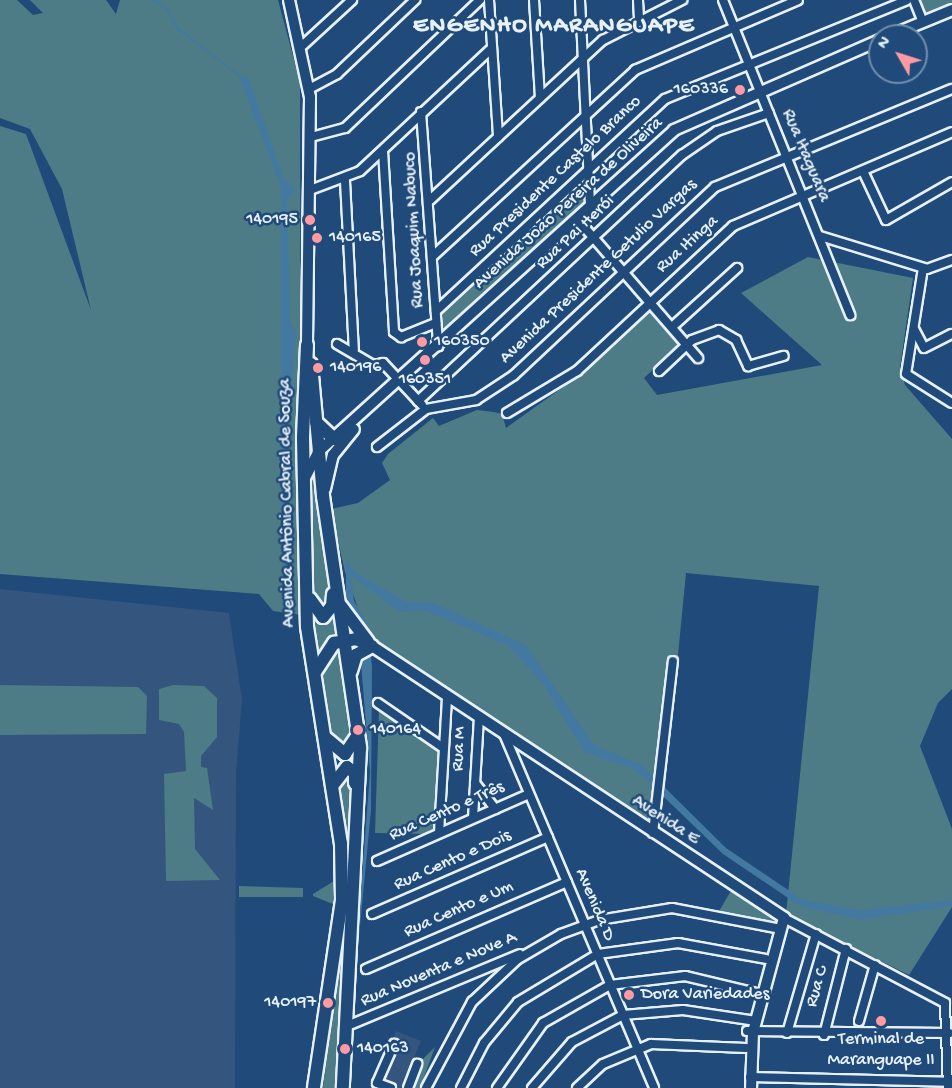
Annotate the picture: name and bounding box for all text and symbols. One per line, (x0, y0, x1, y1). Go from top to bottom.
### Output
district label: ENGENHO MARANGUAPE (413, 13, 695, 41)
north arrow (868, 24, 928, 84)
text: N (875, 34, 896, 54)
place label: 160336 (674, 79, 728, 101)
marker: 160336 (733, 83, 747, 97)
street label: Rua Presidente Castelo Branco (465, 91, 647, 263)
street label: Rua Itaguara (776, 106, 834, 206)
street label: Avenida João Pereira de Oliveira (470, 113, 668, 295)
street label: Rua Joaquim Nabuco (400, 151, 430, 309)
street label: Avenida Presidente Getulio Vargas (496, 175, 702, 369)
street label: Rua Pai Herói (532, 191, 620, 275)
place label: 140195 (246, 209, 298, 231)
street label: Rua Itinga (652, 211, 724, 279)
marker: 140195 (303, 213, 317, 227)
place label: 140165 (329, 227, 381, 249)
marker: 140165 (310, 231, 324, 245)
place label: 160350 (434, 331, 490, 353)
marker: 160350 (415, 335, 429, 349)
marker: 160351 (418, 353, 432, 367)
place label: 140196 (330, 357, 381, 379)
marker: 140196 (311, 361, 325, 375)
place label: 160351 (399, 369, 451, 391)
street label: Avenida Antônio Cabral de Souza (275, 378, 301, 628)
place label: 140164 (370, 719, 421, 741)
marker: 140164 (351, 723, 365, 737)
street label: Rua M (448, 726, 472, 772)
street label: Rua Cento e Três (386, 777, 508, 847)
street label: Avenida E (627, 791, 703, 851)
street label: Rua Cento e Dois (391, 826, 515, 896)
street label: Avenida D (569, 865, 619, 945)
street label: Rua Cento e Um (401, 876, 517, 944)
street label: Rua Noventa e Nove A (358, 927, 520, 1013)
street label: Rua C (802, 964, 834, 1010)
place label: Dora Variedades (641, 984, 769, 1006)
marker: Dora Variedades (622, 988, 636, 1002)
place label: 140197 (264, 992, 316, 1014)
marker: 140197 (321, 996, 335, 1010)
marker: Terminal de Maranguape II (874, 1014, 888, 1028)
place label: Terminal de Maranguape II (827, 1030, 935, 1072)
place label: 140163 (357, 1038, 409, 1060)
marker: 140163 (338, 1042, 352, 1056)

